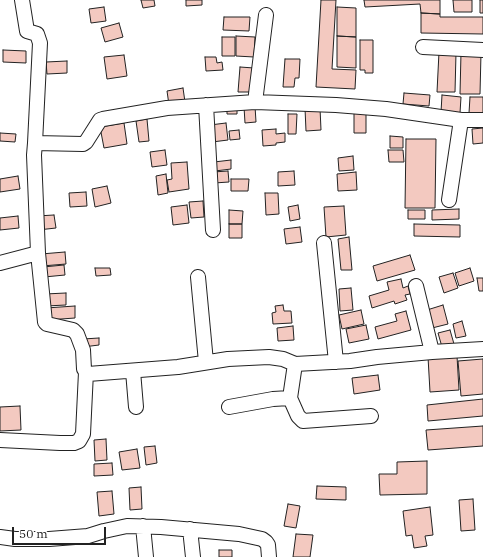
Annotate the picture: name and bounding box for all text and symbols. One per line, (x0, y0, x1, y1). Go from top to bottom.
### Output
scale bar (14, 519, 108, 545)
text: 50 m (19, 526, 48, 541)

